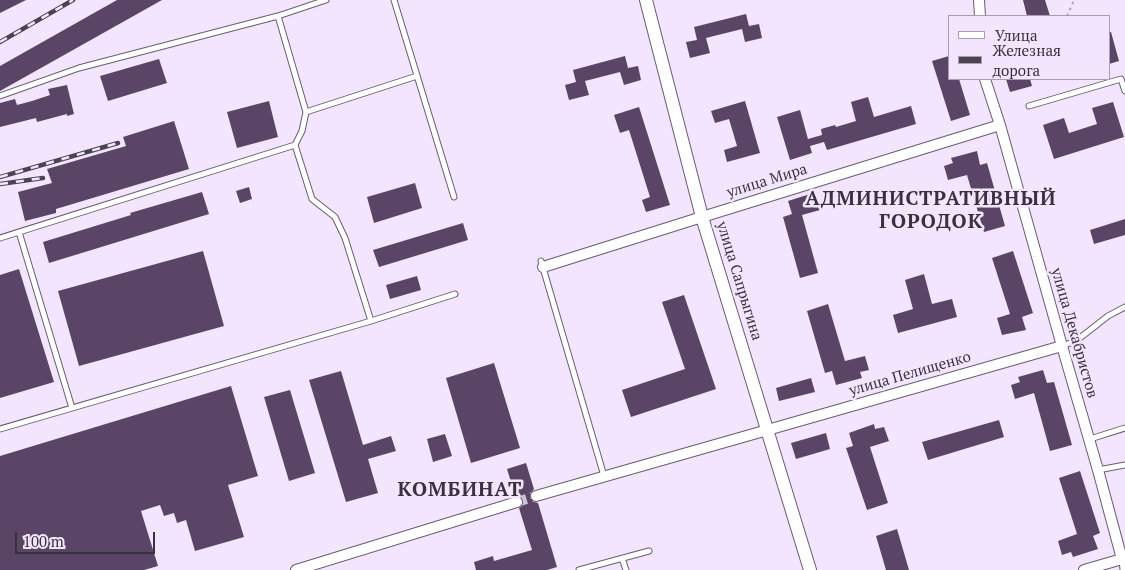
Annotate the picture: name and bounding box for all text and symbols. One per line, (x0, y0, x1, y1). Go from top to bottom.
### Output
legend (948, 15, 1110, 80)
text: Улица (995, 25, 1038, 45)
text: Железная дорога (992, 40, 1061, 80)
street label: улица Мира (725, 160, 809, 202)
district label: АДМИНИСТРАТИВНЫЙ ГОРОДОК (803, 187, 1059, 234)
street label: улица Сапрыгина (712, 219, 766, 343)
street label: улица Декабристов (1047, 266, 1101, 400)
street label: улица Пелищенко (847, 348, 973, 400)
district label: КОМБИНАТ (397, 478, 523, 502)
scale bar (18, 522, 158, 554)
text: 100 m (23, 531, 64, 551)

